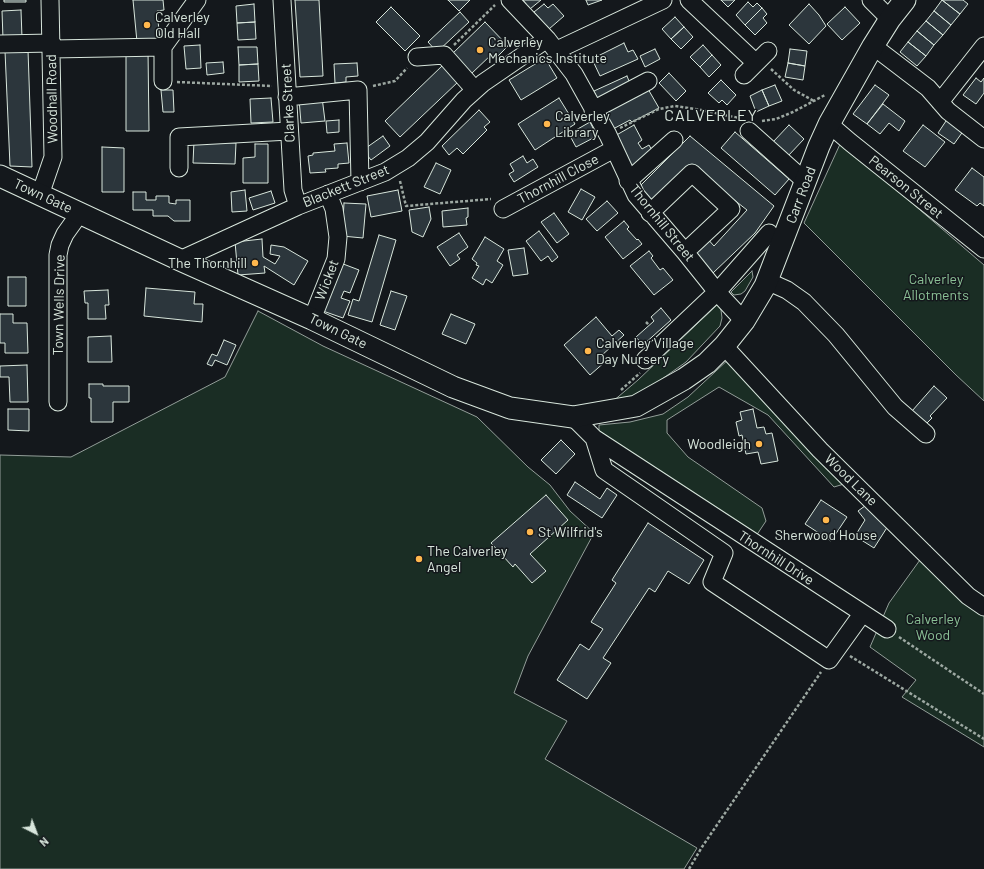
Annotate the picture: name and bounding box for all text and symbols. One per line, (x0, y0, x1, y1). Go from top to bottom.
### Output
place label: Calverley Old Hall (155, 9, 210, 42)
marker: Calverley Old Hall (142, 20, 152, 30)
place label: Calverley Mechanics Institute (488, 34, 607, 66)
marker: Calverley Mechanics Institute (475, 45, 485, 55)
street label: Woodhall Road (43, 54, 61, 144)
street label: Clarke Street (278, 63, 298, 143)
district label: CALVERLEY (664, 106, 758, 126)
place label: Calverley Library (555, 108, 610, 140)
marker: Calverley Library (542, 119, 552, 129)
street label: Thornhill Close (515, 151, 601, 207)
street label: Pearson Street (866, 152, 946, 222)
street label: Blackett Street (300, 161, 392, 211)
street label: Carr Road (782, 164, 820, 226)
street label: Town Gate (11, 175, 75, 217)
street label: Thornhill Street (626, 181, 698, 265)
street label: Town Wells Drive (50, 254, 68, 356)
place label: The Thornhill (168, 255, 247, 271)
street label: Wicket (312, 257, 342, 303)
marker: The Thornhill (250, 258, 260, 268)
park label: Calverley Allotments (903, 271, 969, 304)
street label: Town Gate (306, 310, 370, 352)
place label: Calverley Village Day Nursery (596, 335, 694, 368)
marker: Calverley Village Day Nursery (583, 346, 593, 356)
place label: Woodleigh (687, 436, 751, 452)
marker: Woodleigh (754, 439, 764, 449)
street label: Wood Lane (821, 451, 881, 509)
marker: Sherwood House (821, 515, 831, 525)
place label: St Wilfrid's (538, 524, 603, 540)
marker: St Wilfrid's (525, 527, 535, 537)
street label: Thornhill Drive (735, 527, 817, 589)
place label: Sherwood House (775, 527, 877, 543)
place label: The Calverley Angel (427, 543, 507, 576)
marker: The Calverley Angel (414, 554, 424, 564)
park label: Calverley Wood (906, 611, 960, 644)
north arrow (16, 813, 56, 853)
text: N (37, 835, 51, 850)

